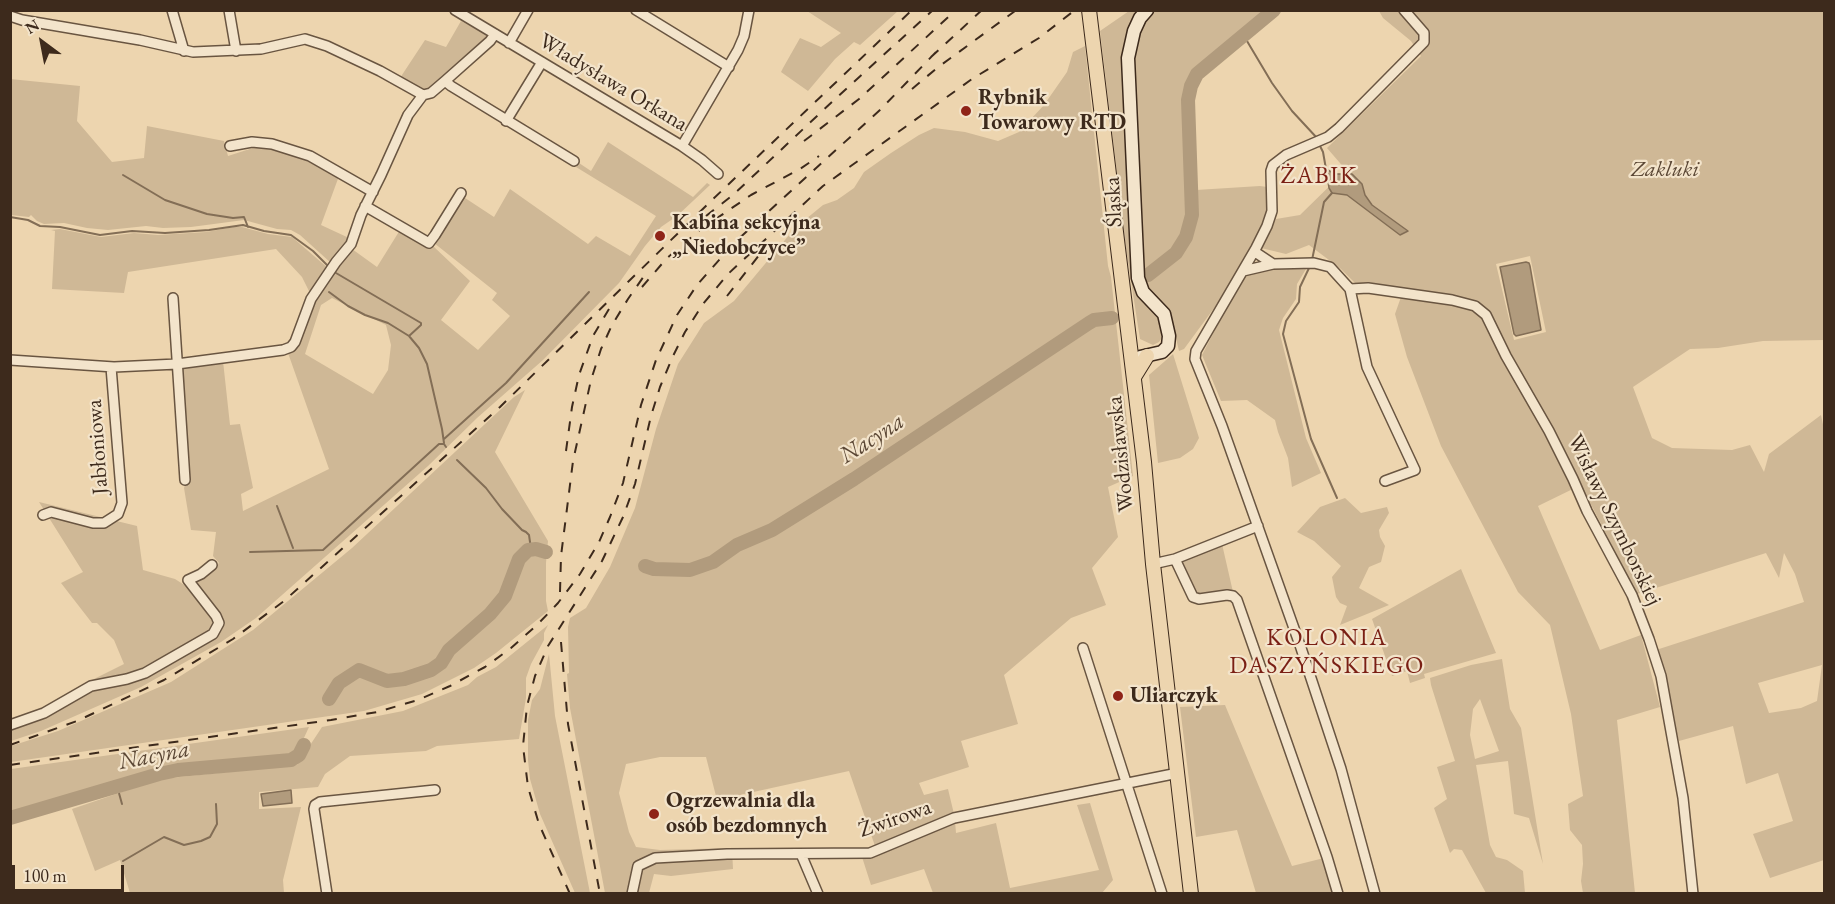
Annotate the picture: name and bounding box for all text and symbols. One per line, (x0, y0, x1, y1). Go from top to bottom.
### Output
north arrow (12, 12, 72, 72)
text: N (21, 14, 43, 39)
street label: Władysława Orkana (534, 28, 692, 138)
place label: Rybnik Towarowy RTD (978, 85, 1126, 136)
marker: Rybnik Towarowy RTD (959, 104, 973, 118)
park label: Zakluki (1631, 157, 1699, 183)
district label: ŻABIK (1280, 162, 1358, 190)
street label: Śląska (1099, 176, 1129, 228)
place label: Kabina sekcyjna „Niedobczyce” (672, 210, 820, 262)
marker: Kabina sekcyjna „Niedobczyce” (653, 229, 667, 243)
street label: Wodzisławska (1102, 395, 1140, 513)
street label: Jabłoniowa (82, 398, 114, 496)
water label: Nacyna (834, 407, 910, 471)
street label: Wisławy Szymborskiej (1561, 430, 1667, 610)
district label: KOLONIA DASZYŃSKIEGO (1229, 624, 1425, 680)
place label: Uliarczyk (1130, 683, 1218, 709)
marker: Uliarczyk (1111, 689, 1125, 703)
water label: Nacyna (116, 735, 192, 777)
place label: Ogrzewalnia dla osób bezdomnych (666, 788, 827, 840)
street label: Żwirowa (855, 794, 935, 844)
marker: Ogrzewalnia dla osób bezdomnych (647, 807, 661, 821)
scale bar (15, 853, 128, 891)
text: 100 m (23, 864, 67, 887)

